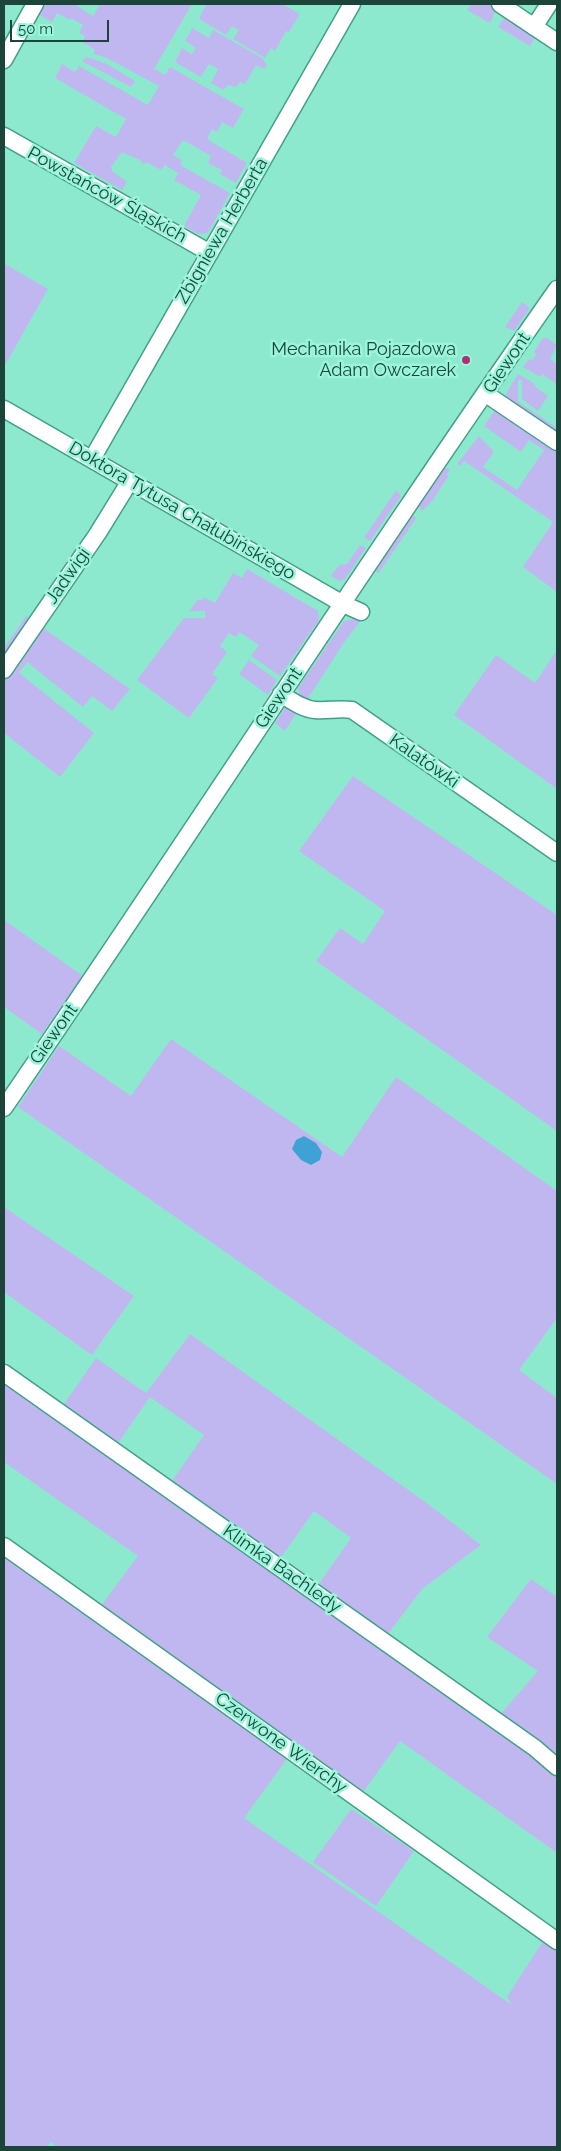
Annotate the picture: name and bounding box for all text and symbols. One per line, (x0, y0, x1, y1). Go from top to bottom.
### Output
scale bar (12, 10, 111, 42)
text: 50 m (18, 20, 53, 38)
street label: Powstańców Śląskich (24, 142, 190, 248)
street label: Zbigniewa Herberta (171, 154, 273, 308)
street label: Giewont (479, 329, 535, 397)
place label: Mechanika Pojazdowa Adam Owczarek (271, 339, 456, 382)
marker: Mechanika Pojazdowa Adam Owczarek (460, 354, 472, 366)
street label: Doktora Tytusa Chałubińskiego (65, 437, 299, 585)
street label: Jadwigi (41, 544, 95, 608)
street label: Giewont (251, 664, 307, 732)
street label: Kalatówki (385, 729, 463, 793)
street label: Giewont (25, 1000, 83, 1068)
street label: Klimka Bachledy (219, 1520, 345, 1618)
street label: Czerwone Wierchy (211, 1688, 351, 1798)

